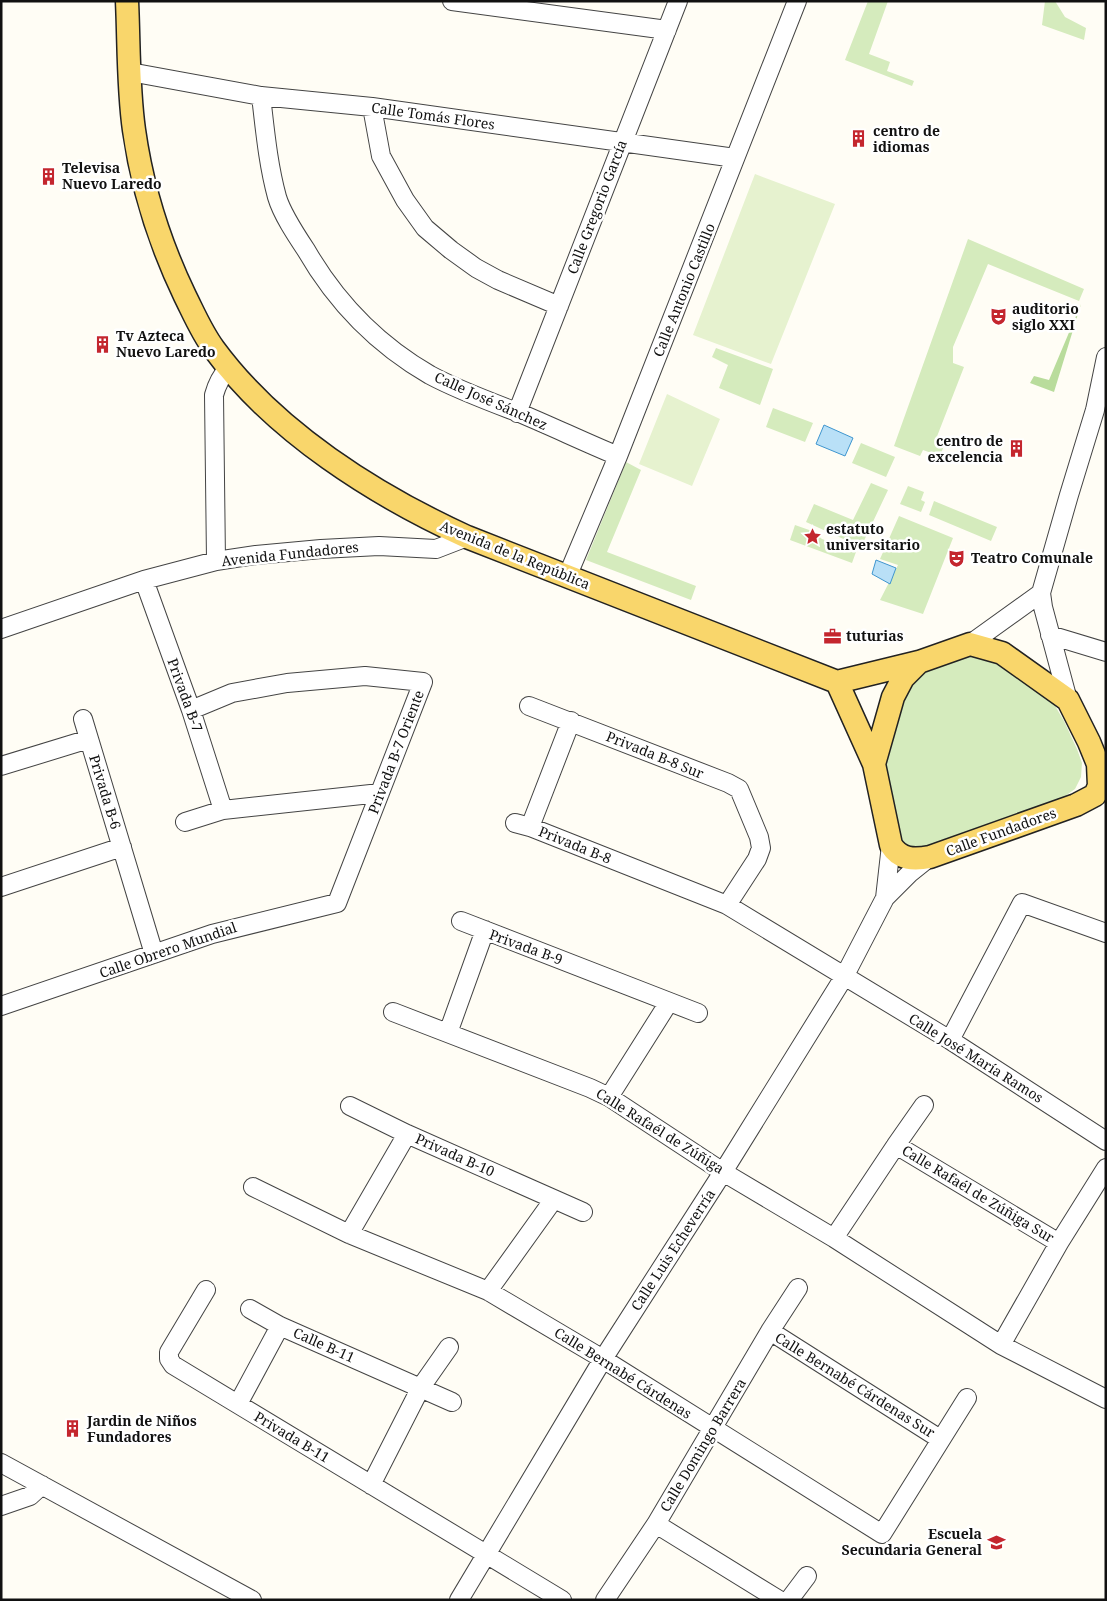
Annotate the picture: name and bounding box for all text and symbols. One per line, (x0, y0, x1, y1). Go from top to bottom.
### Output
street label: Calle Tomás Flores (370, 97, 496, 134)
place label: centro de idiomas (873, 121, 940, 156)
building icon: centro de idiomas (849, 129, 869, 149)
street label: Calle Gregorio García (562, 137, 631, 277)
place label: Televisa Nuevo Laredo (62, 158, 162, 193)
building icon: Televisa Nuevo Laredo (38, 166, 58, 186)
street label: Calle Antonio Castillo (648, 220, 719, 359)
place label: auditorio siglo XXI (1012, 299, 1079, 334)
theatre icon: auditorio siglo XXI (988, 307, 1008, 327)
place label: Tv Azteca Nuevo Laredo (116, 326, 216, 361)
building icon: Tv Azteca Nuevo Laredo (92, 334, 112, 354)
street label: Calle José Sánchez (432, 367, 551, 434)
place label: centro de excelencia (928, 431, 1003, 466)
building icon: centro de excelencia (1007, 439, 1027, 459)
street label: Avenida de la República (437, 516, 593, 593)
place label: estatuto universitario (826, 519, 920, 554)
place icon: estatuto universitario (802, 527, 822, 547)
street label: Avenida Fundadores (220, 537, 360, 570)
theatre icon: Teatro Comunale (947, 548, 967, 568)
place label: Teatro Comunale (971, 548, 1093, 567)
office icon: tuturias (822, 626, 842, 646)
place label: tuturias (846, 626, 904, 645)
street label: Privada B-7 (163, 655, 208, 734)
street label: Privada B-7 Oriente (363, 687, 428, 816)
street label: Privada B-8 Sur (604, 726, 707, 783)
street label: Privada B-6 (85, 752, 126, 832)
street label: Calle Fundadores (943, 803, 1059, 860)
street label: Privada B-8 (536, 821, 615, 868)
street label: Calle Obrero Mundial (97, 917, 240, 982)
street label: Privada B-9 (487, 924, 566, 969)
street label: Calle José María Ramos (905, 1008, 1047, 1107)
street label: Calle Rafaél de Zúñiga (593, 1083, 728, 1178)
street label: Privada B-10 (413, 1129, 498, 1181)
street label: Calle Rafaél de Zúñiga Sur (899, 1141, 1058, 1247)
street label: Calle Luis Echeverría (626, 1185, 719, 1314)
street label: Calle B-11 (290, 1323, 358, 1367)
street label: Calle Bernabé Cárdenas (551, 1323, 696, 1423)
street label: Calle Bernabé Cárdenas Sur (772, 1327, 939, 1442)
street label: Calle Domingo Barrera (655, 1374, 750, 1515)
street label: Privada B-11 (251, 1407, 333, 1467)
place label: Jardin de Niños Fundadores (86, 1411, 197, 1446)
building icon: Jardin de Niños Fundadores (63, 1419, 83, 1439)
place label: Escuela Secundaria General (842, 1524, 982, 1559)
school or university icon: Escuela Secundaria General (986, 1532, 1006, 1552)

